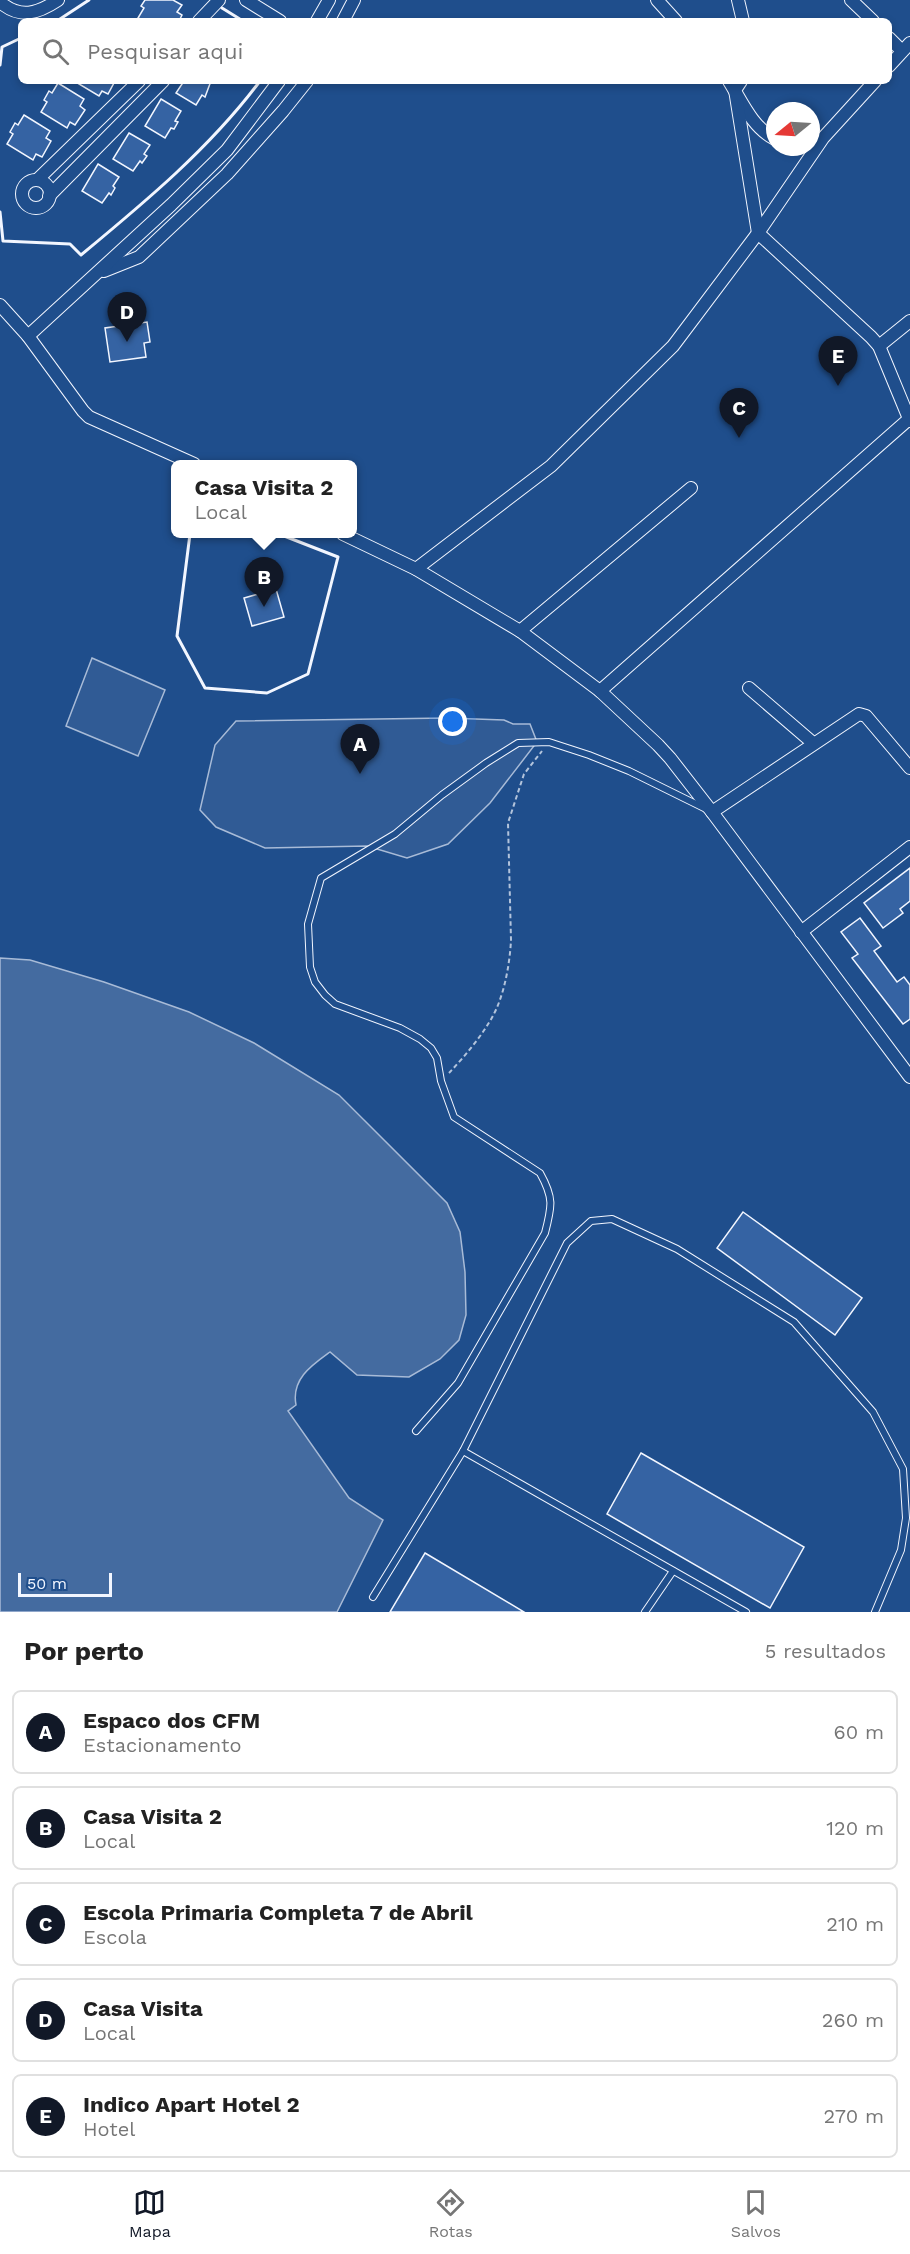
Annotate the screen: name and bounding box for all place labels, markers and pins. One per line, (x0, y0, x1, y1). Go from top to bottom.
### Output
pin: D (108, 292, 146, 342)
pin: E (818, 336, 858, 386)
pin: C (720, 388, 758, 438)
pin: B (244, 558, 284, 607)
pin: A (340, 724, 380, 774)

